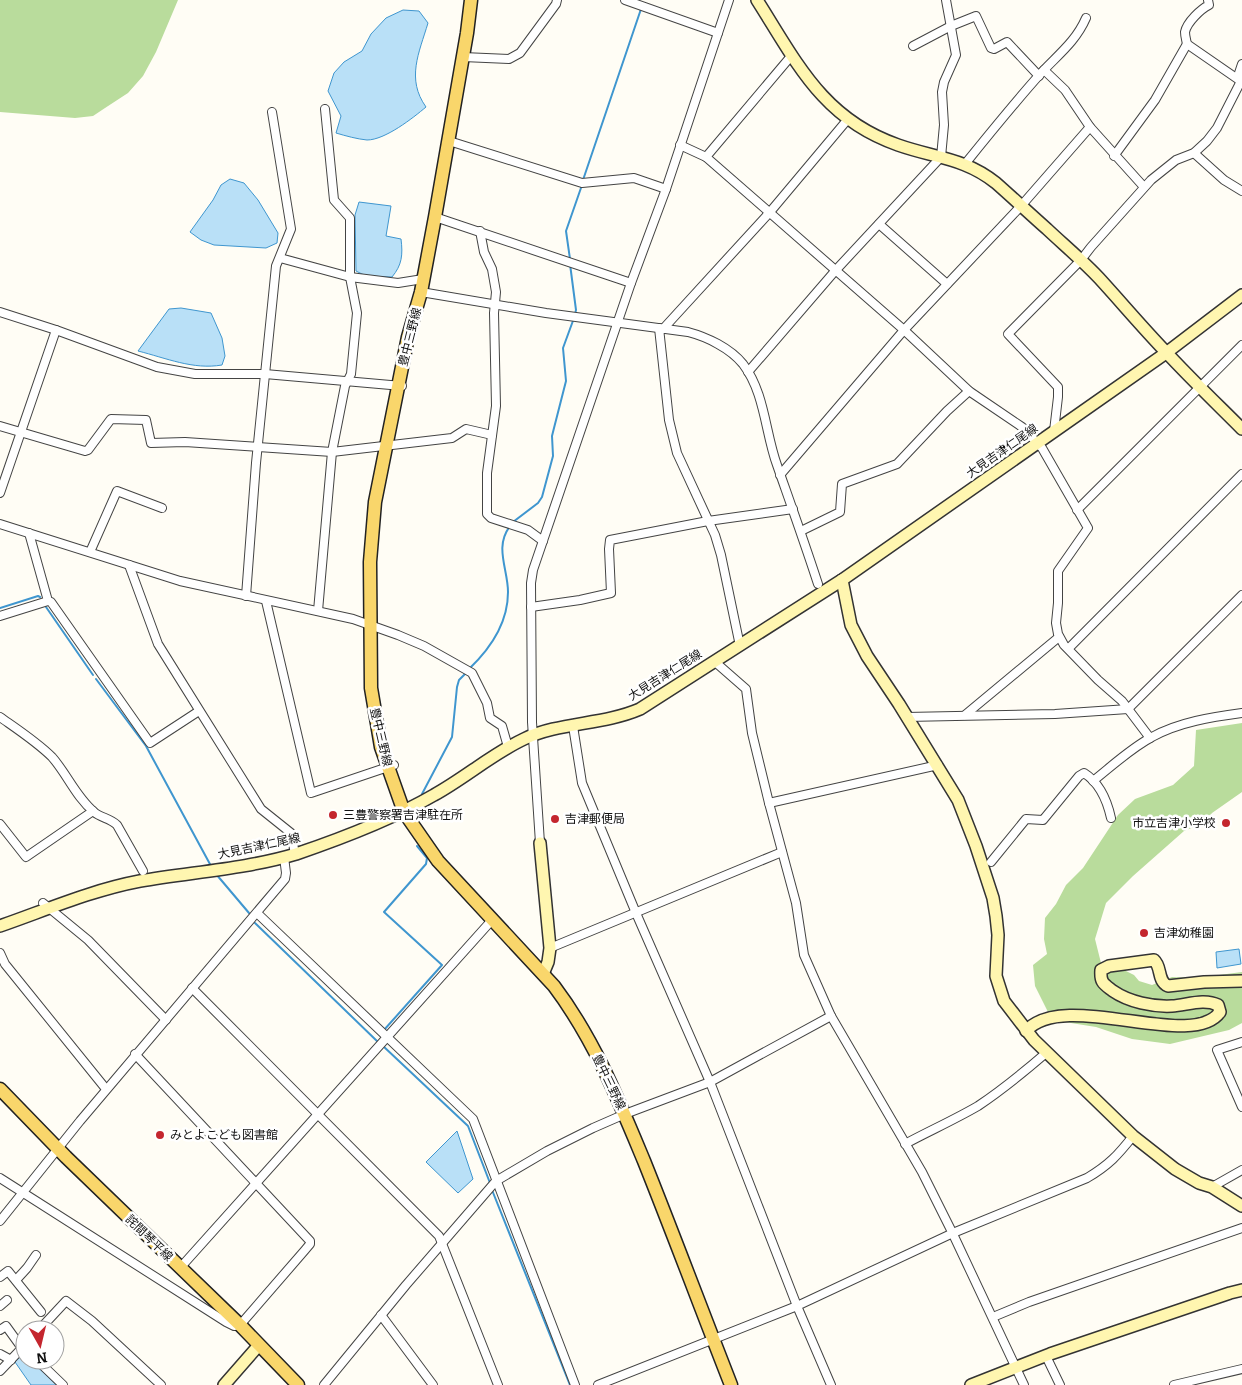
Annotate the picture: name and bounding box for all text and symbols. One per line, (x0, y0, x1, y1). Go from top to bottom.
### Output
street label: 豊中三野線 (396, 306, 424, 368)
street label: 大見吉津仁尾線 (964, 421, 1040, 481)
street label: 大見吉津仁尾線 (626, 647, 704, 703)
street label: 豊中三野線 (367, 706, 395, 768)
place label: 三豊警察署吉津駐在所 (343, 808, 463, 822)
marker: 三豊警察署吉津駐在所 (327, 809, 339, 821)
place label: 吉津郵便局 (565, 812, 625, 826)
marker: 吉津郵便局 (549, 813, 561, 825)
place label: 市立吉津小学校 (1132, 816, 1216, 830)
marker: 市立吉津小学校 (1220, 817, 1232, 829)
street label: 大見吉津仁尾線 (216, 830, 302, 862)
place label: 吉津幼稚園 (1154, 926, 1214, 940)
marker: 吉津幼稚園 (1138, 927, 1150, 939)
street label: 豊中三野線 (590, 1052, 628, 1112)
place label: みとよこども図書館 (170, 1128, 278, 1142)
marker: みとよこども図書館 (154, 1129, 166, 1141)
street label: 詫間琴平線 (123, 1212, 175, 1264)
north arrow (15, 1320, 65, 1370)
text: N (35, 1348, 48, 1367)

